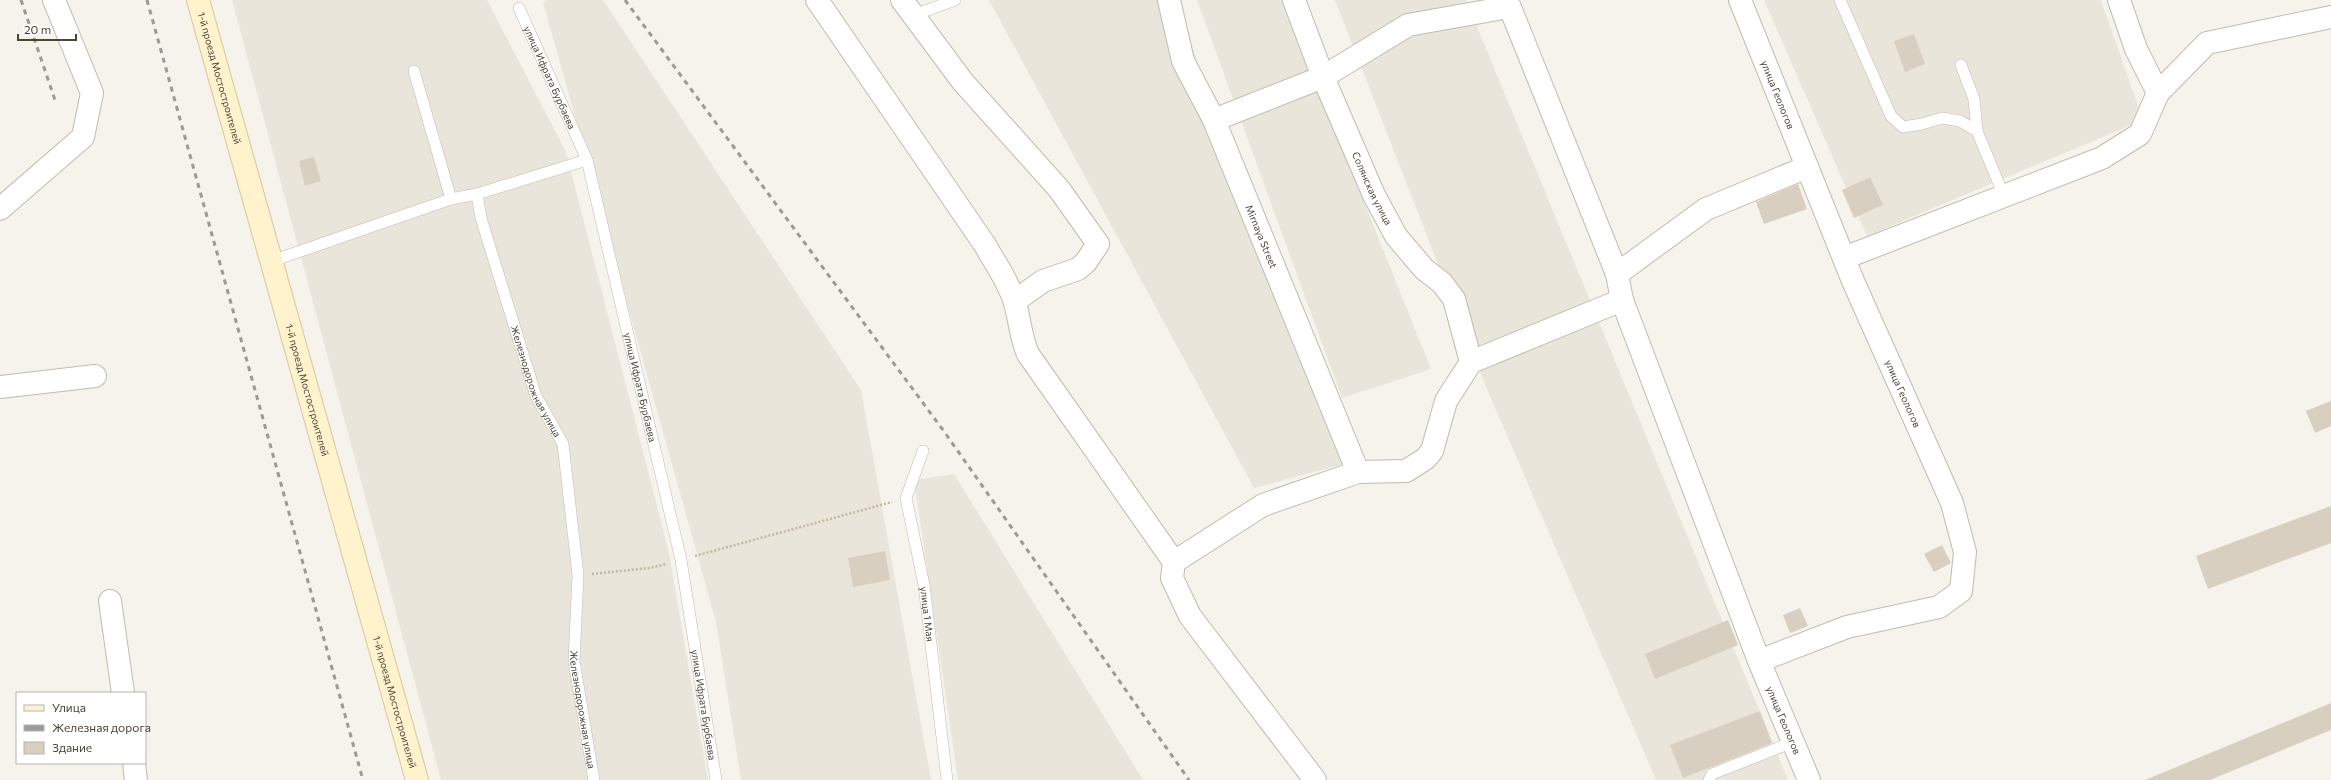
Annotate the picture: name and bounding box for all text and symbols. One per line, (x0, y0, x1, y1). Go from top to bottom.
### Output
street label: 1-й проезд Мостостроителей (196, 11, 244, 145)
scale bar (18, 16, 76, 42)
text: 20 m (24, 22, 51, 36)
street label: улица Ифрата Бурбаева (522, 24, 578, 131)
street label: улица Геологов (1759, 59, 1797, 131)
street label: Солянская улица (1350, 150, 1395, 227)
street label: Mirnaya Street (1243, 203, 1280, 270)
street label: 1-й проезд Мостостроителей (283, 322, 332, 457)
street label: Железнодорожная улица (509, 324, 564, 439)
street label: улица Ифрата Бурбаева (622, 332, 659, 443)
street label: улица Геологов (1883, 358, 1923, 429)
street label: улица 1 Мая (918, 586, 937, 642)
street label: 1-й проезд Мостостроителей (371, 634, 419, 769)
street label: улица Ифрата Бурбаева (689, 649, 719, 761)
street label: Железнодорожная улица (568, 650, 598, 770)
street label: улица Геологов (1764, 684, 1803, 756)
legend (16, 692, 146, 764)
text: Улица (52, 700, 86, 714)
text: Железная дорога (52, 720, 151, 734)
text: Здание (52, 740, 92, 754)

